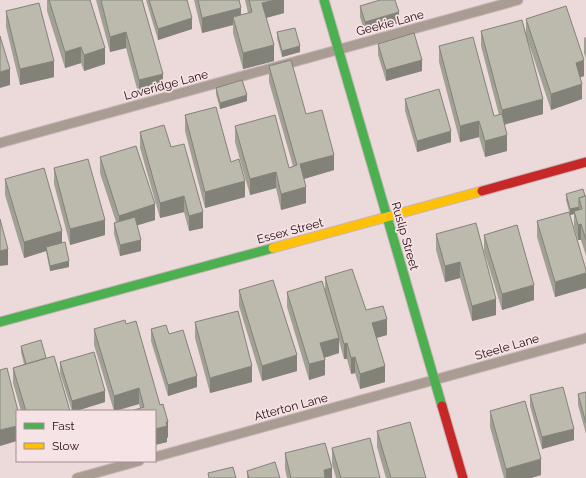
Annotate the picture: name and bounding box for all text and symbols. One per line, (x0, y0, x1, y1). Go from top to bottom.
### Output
street label: Geekie Lane (355, 7, 425, 39)
street label: Loveridge Lane (122, 67, 210, 103)
street label: Ruslip Street (389, 200, 421, 272)
street label: Essex Street (255, 215, 325, 247)
street label: Steele Lane (473, 331, 541, 363)
street label: Atterton Lane (253, 390, 329, 424)
legend (16, 410, 156, 462)
text: Fast (52, 419, 75, 433)
text: Slow (52, 439, 79, 453)

